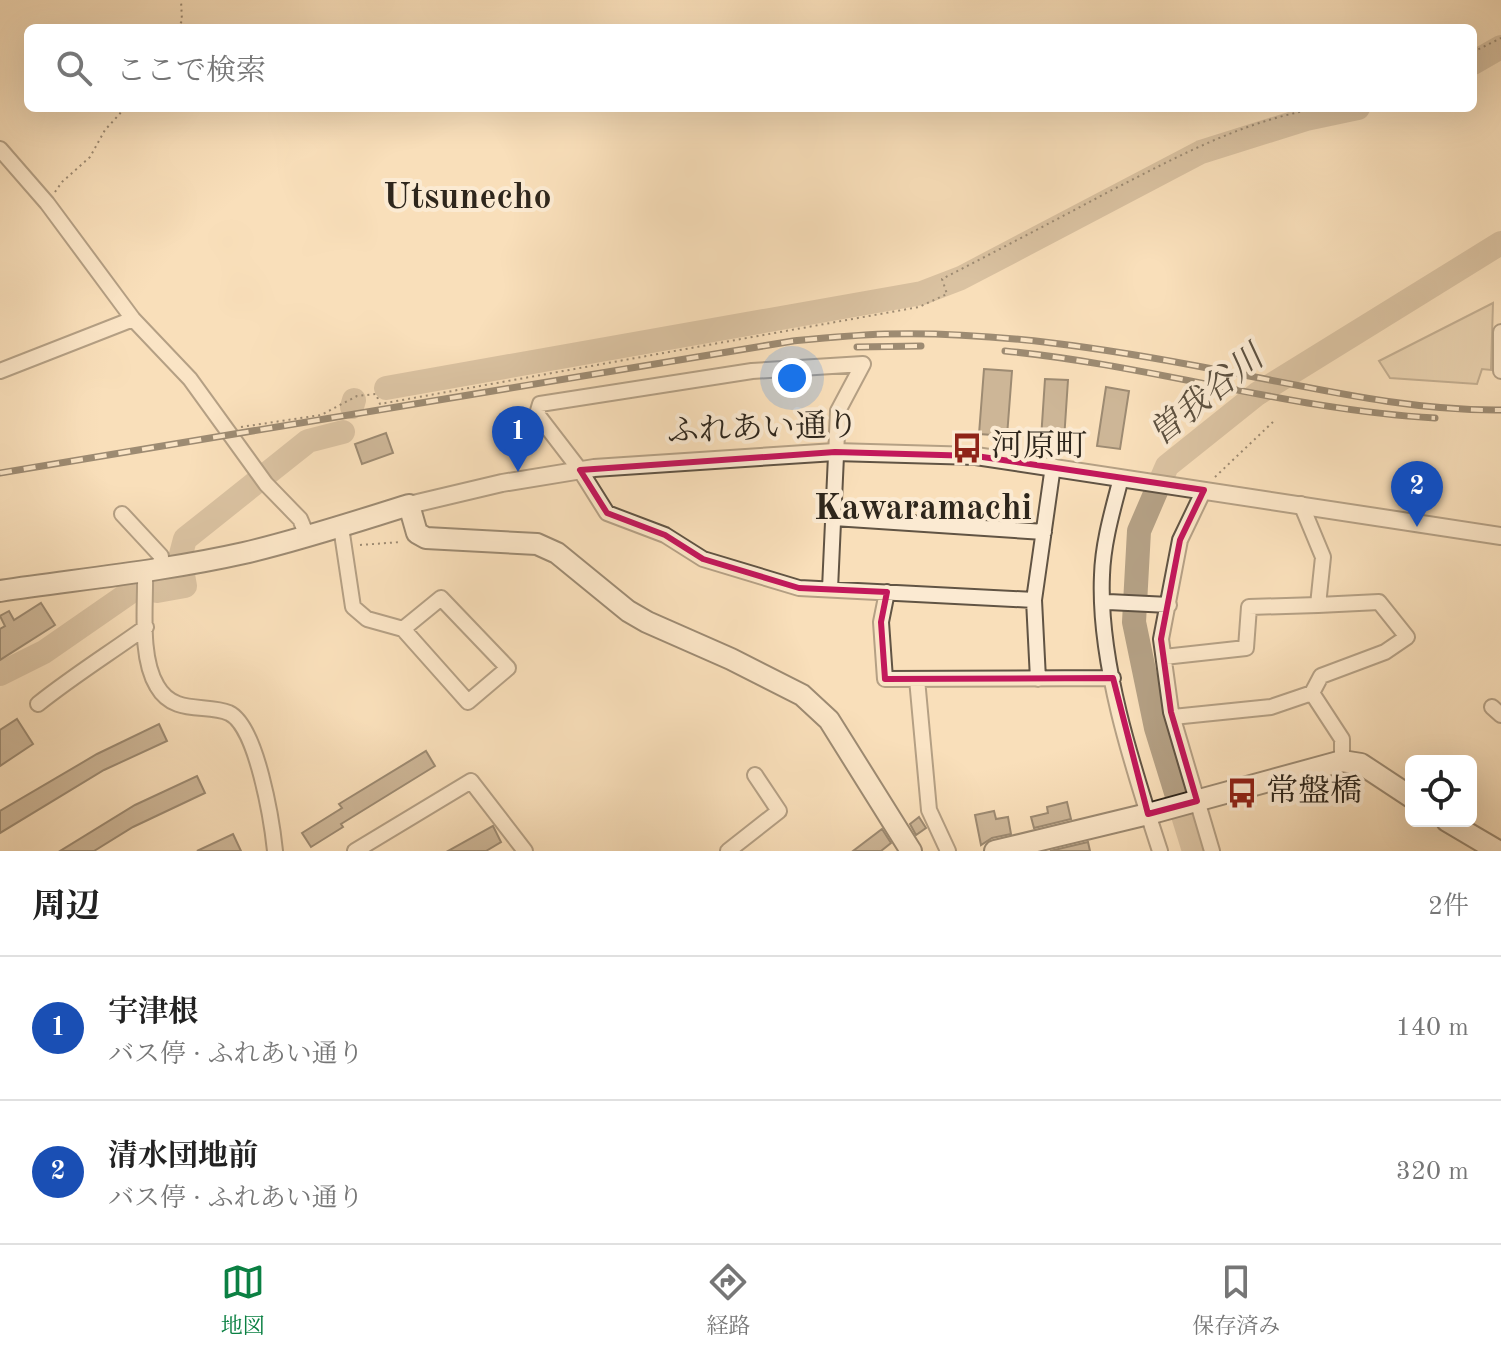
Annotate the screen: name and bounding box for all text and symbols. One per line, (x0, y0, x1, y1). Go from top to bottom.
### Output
search box (24, 24, 1477, 112)
icon: search (52, 46, 96, 90)
text: ここで検索 (116, 57, 266, 87)
district label: Utsunecho (382, 181, 552, 217)
water label: 曽我谷川 (1142, 336, 1274, 453)
your location (772, 358, 812, 398)
pin: 1 (492, 406, 544, 472)
street label: ふれあい通り (666, 408, 860, 449)
place label: 河原町 (991, 429, 1087, 464)
bus stop icon: 河原町 (950, 431, 984, 465)
pin: 2 (1391, 461, 1443, 527)
district label: Kawaramachi (814, 492, 1032, 528)
map controls (1405, 755, 1477, 827)
button: locate (1405, 755, 1477, 827)
place label: 常盤橋 (1266, 774, 1362, 809)
bus stop icon: 常盤橋 (1225, 776, 1259, 810)
text: 周辺 (32, 891, 100, 925)
text: 2件 (1428, 894, 1469, 920)
text: 宇津根 (108, 998, 198, 1028)
text: 1 (50, 1015, 66, 1041)
text: 140 m (1396, 1015, 1469, 1041)
text: バス停 · ふれあい通り (108, 1042, 364, 1068)
text: 清水団地前 (108, 1142, 258, 1172)
text: 2 (50, 1159, 66, 1185)
text: 320 m (1396, 1159, 1469, 1185)
text: バス停 · ふれあい通り (108, 1186, 364, 1212)
tab: 地図 (221, 1260, 265, 1341)
tab: 経路 (706, 1260, 750, 1341)
tab: 保存済み (1192, 1260, 1280, 1341)

